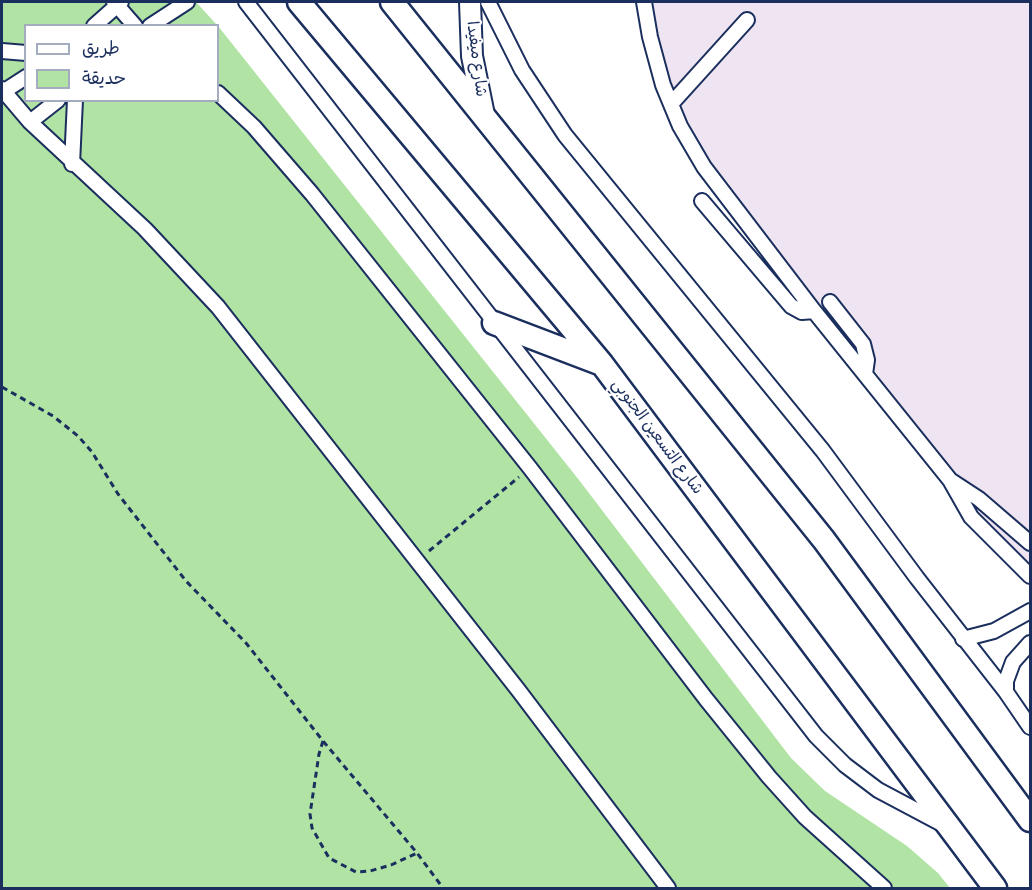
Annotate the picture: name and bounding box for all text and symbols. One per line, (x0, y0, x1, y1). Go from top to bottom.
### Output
street label: شارع ميفيدا (462, 20, 490, 98)
legend (24, 24, 219, 102)
text: طريق (82, 37, 120, 60)
text: حديقة (82, 67, 126, 90)
street label: شارع التسعين الجنوبي (607, 375, 707, 499)

